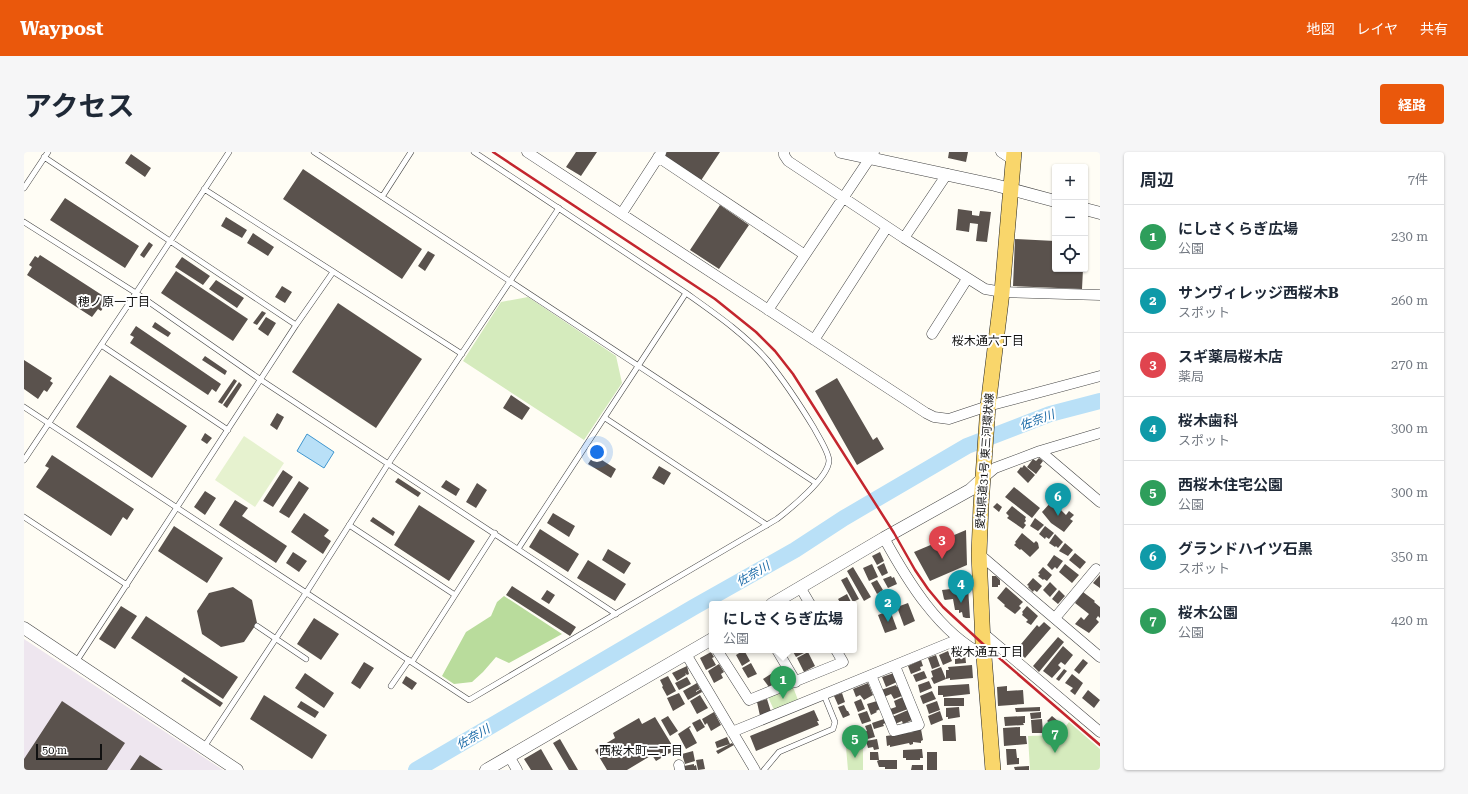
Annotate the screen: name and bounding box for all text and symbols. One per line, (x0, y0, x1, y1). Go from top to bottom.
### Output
text: Waypost (20, 17, 103, 40)
text: 地図 (1306, 21, 1334, 37)
text: レイヤ (1356, 21, 1398, 37)
text: 共有 (1420, 21, 1448, 37)
button: 経路 (1380, 84, 1444, 124)
text: アクセス (24, 90, 135, 123)
map controls (1052, 164, 1088, 272)
button: + (1052, 164, 1088, 200)
text: 周辺 (1140, 170, 1174, 190)
text: 7件 (1408, 172, 1428, 187)
button: − (1052, 200, 1088, 236)
text: にしさくらぎ広場 (1178, 220, 1298, 238)
text: 1 (1149, 229, 1157, 244)
text: 230 m (1391, 229, 1428, 244)
button: locate (1052, 236, 1088, 272)
text: 公園 (1178, 241, 1204, 256)
text: サンヴィレッジ西桜木B (1178, 284, 1339, 302)
text: 2 (1149, 293, 1157, 308)
text: 260 m (1391, 293, 1428, 308)
district label: 穂ノ原一丁目 (78, 295, 150, 309)
text: スポット (1178, 305, 1230, 320)
district label: 桜木通六丁目 (952, 334, 1024, 348)
text: スギ薬局桜木店 (1178, 348, 1283, 366)
text: 3 (1149, 357, 1157, 372)
text: 270 m (1391, 357, 1428, 372)
text: 薬局 (1178, 369, 1204, 384)
street label: 愛知県道31号 東三河環状線 (974, 393, 996, 529)
water label: 佐奈川 (1018, 407, 1058, 433)
text: 桜木歯科 (1178, 412, 1238, 430)
text: 4 (1149, 421, 1157, 436)
text: 300 m (1391, 421, 1428, 436)
text: スポット (1178, 433, 1230, 448)
your location (587, 442, 607, 462)
text: 西桜木住宅公園 (1178, 476, 1283, 494)
pin: 6 (1045, 483, 1071, 516)
text: 5 (1149, 485, 1157, 500)
text: 300 m (1391, 485, 1428, 500)
text: 公園 (1178, 497, 1204, 512)
pin: 3 (929, 526, 955, 559)
text: グランドハイツ石黒 (1178, 540, 1313, 558)
text: 6 (1149, 549, 1157, 564)
text: 350 m (1391, 549, 1428, 564)
water label: 佐奈川 (734, 558, 774, 589)
text: スポット (1178, 561, 1230, 576)
pin: 4 (948, 570, 974, 603)
pin: 2 (875, 589, 901, 622)
popup (709, 601, 857, 653)
text: 桜木公園 (1178, 604, 1238, 622)
text: にしさくらぎ広場 (723, 610, 843, 628)
text: 7 (1149, 613, 1157, 628)
text: 420 m (1391, 613, 1428, 628)
text: 公園 (1178, 625, 1204, 640)
text: 公園 (723, 631, 749, 646)
district label: 桜木通五丁目 (951, 645, 1023, 659)
pin: 1 (770, 666, 796, 699)
pin: 7 (1042, 720, 1068, 753)
water label: 佐奈川 (454, 721, 494, 752)
pin: 5 (842, 725, 868, 758)
scale bar (36, 742, 102, 761)
text: 50 m (42, 744, 67, 757)
district label: 西桜木町二丁目 (599, 744, 683, 758)

